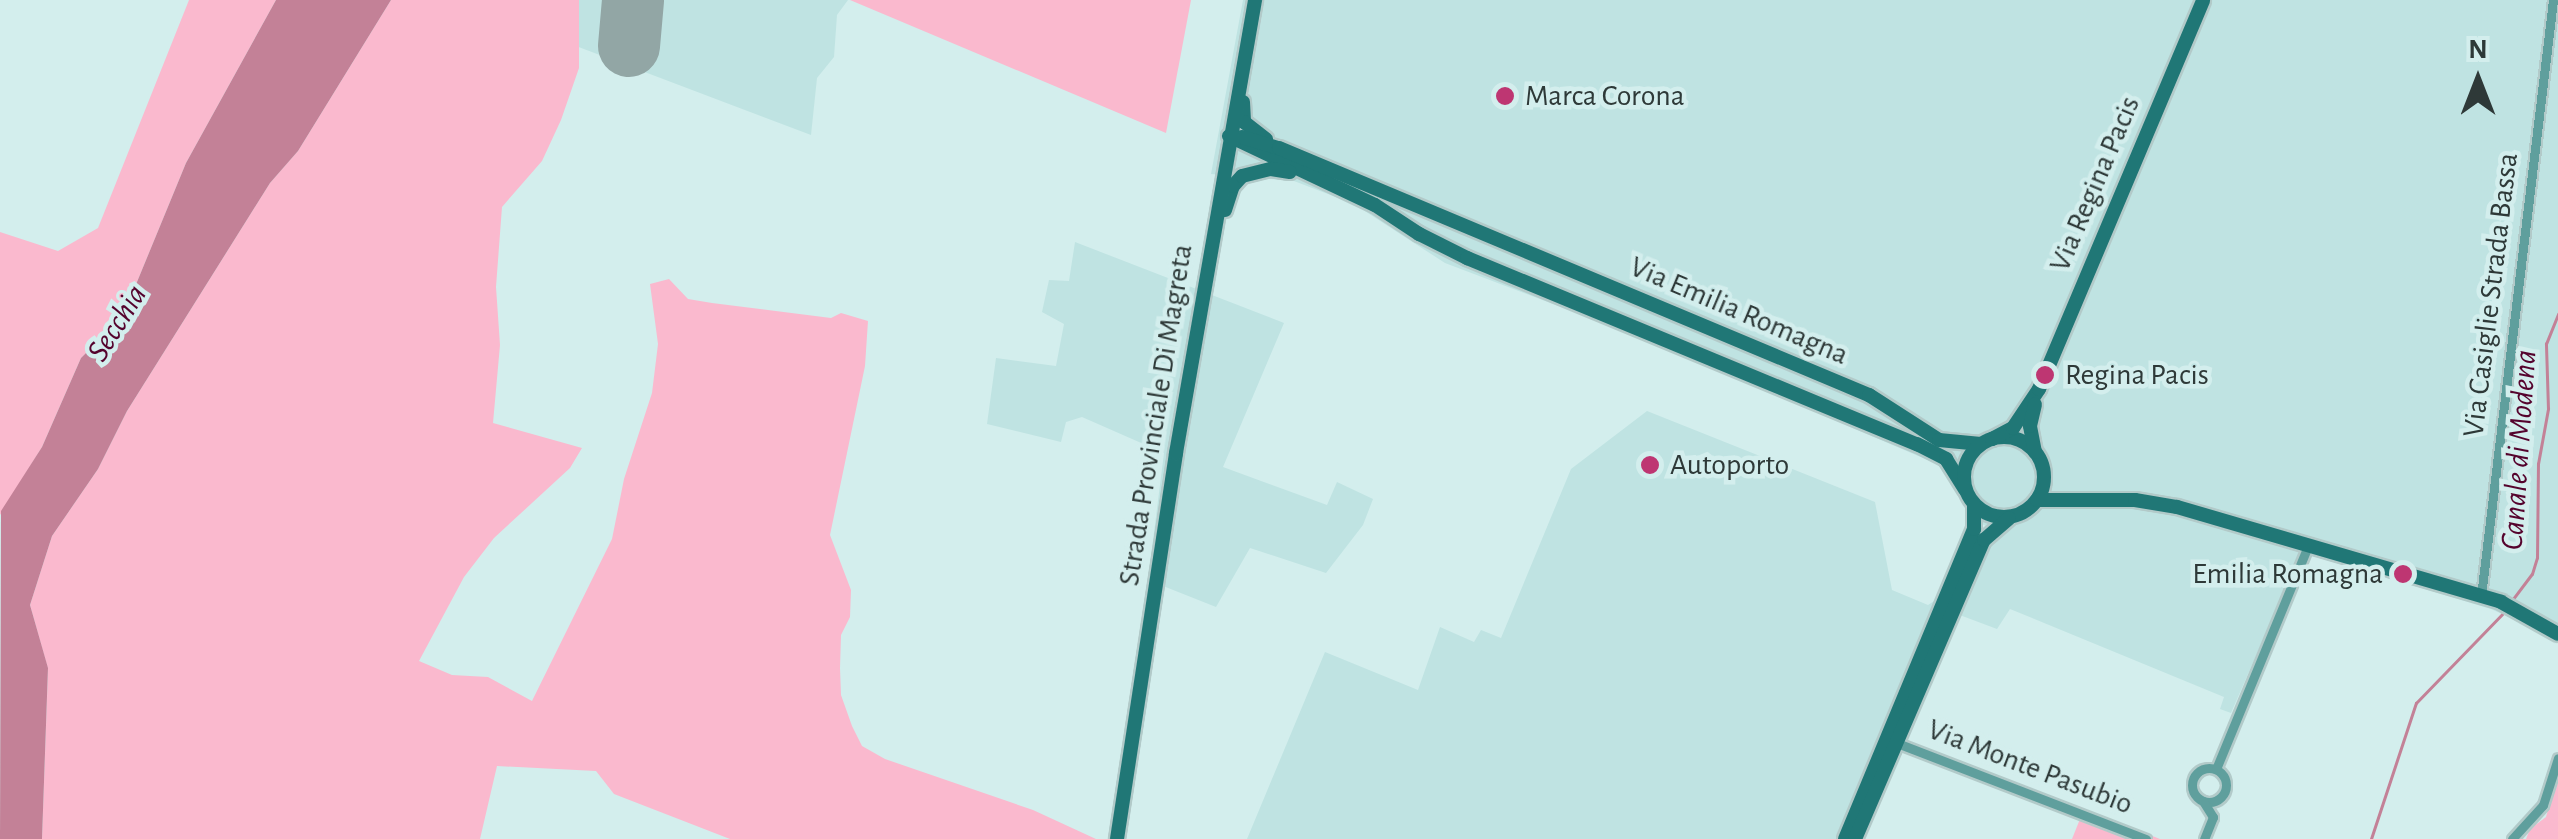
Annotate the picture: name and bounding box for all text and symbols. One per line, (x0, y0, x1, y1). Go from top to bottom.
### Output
north arrow (2428, 30, 2528, 130)
text: N (2468, 36, 2488, 64)
place label: Marca Corona (1525, 78, 1685, 114)
marker: Marca Corona (1494, 85, 1516, 107)
street label: Via Regina Pacis (2042, 91, 2148, 277)
street label: Via Casiglie Strada Bassa (2456, 151, 2526, 439)
street label: Strada Provinciale Di Magreta (1111, 242, 1201, 588)
street label: Via Emilia Romagna (1624, 249, 1854, 373)
water label: Secchia (79, 277, 155, 369)
water label: Canale di Modena (2493, 349, 2545, 551)
place label: Regina Pacis (2065, 357, 2209, 393)
marker: Regina Pacis (2034, 364, 2056, 386)
place label: Autoporto (1670, 447, 1789, 483)
marker: Autoporto (1639, 454, 1661, 476)
place label: Emilia Romagna (2192, 556, 2383, 592)
marker: Emilia Romagna (2392, 563, 2414, 585)
street label: Via Monte Pasubio (1923, 711, 2137, 823)

